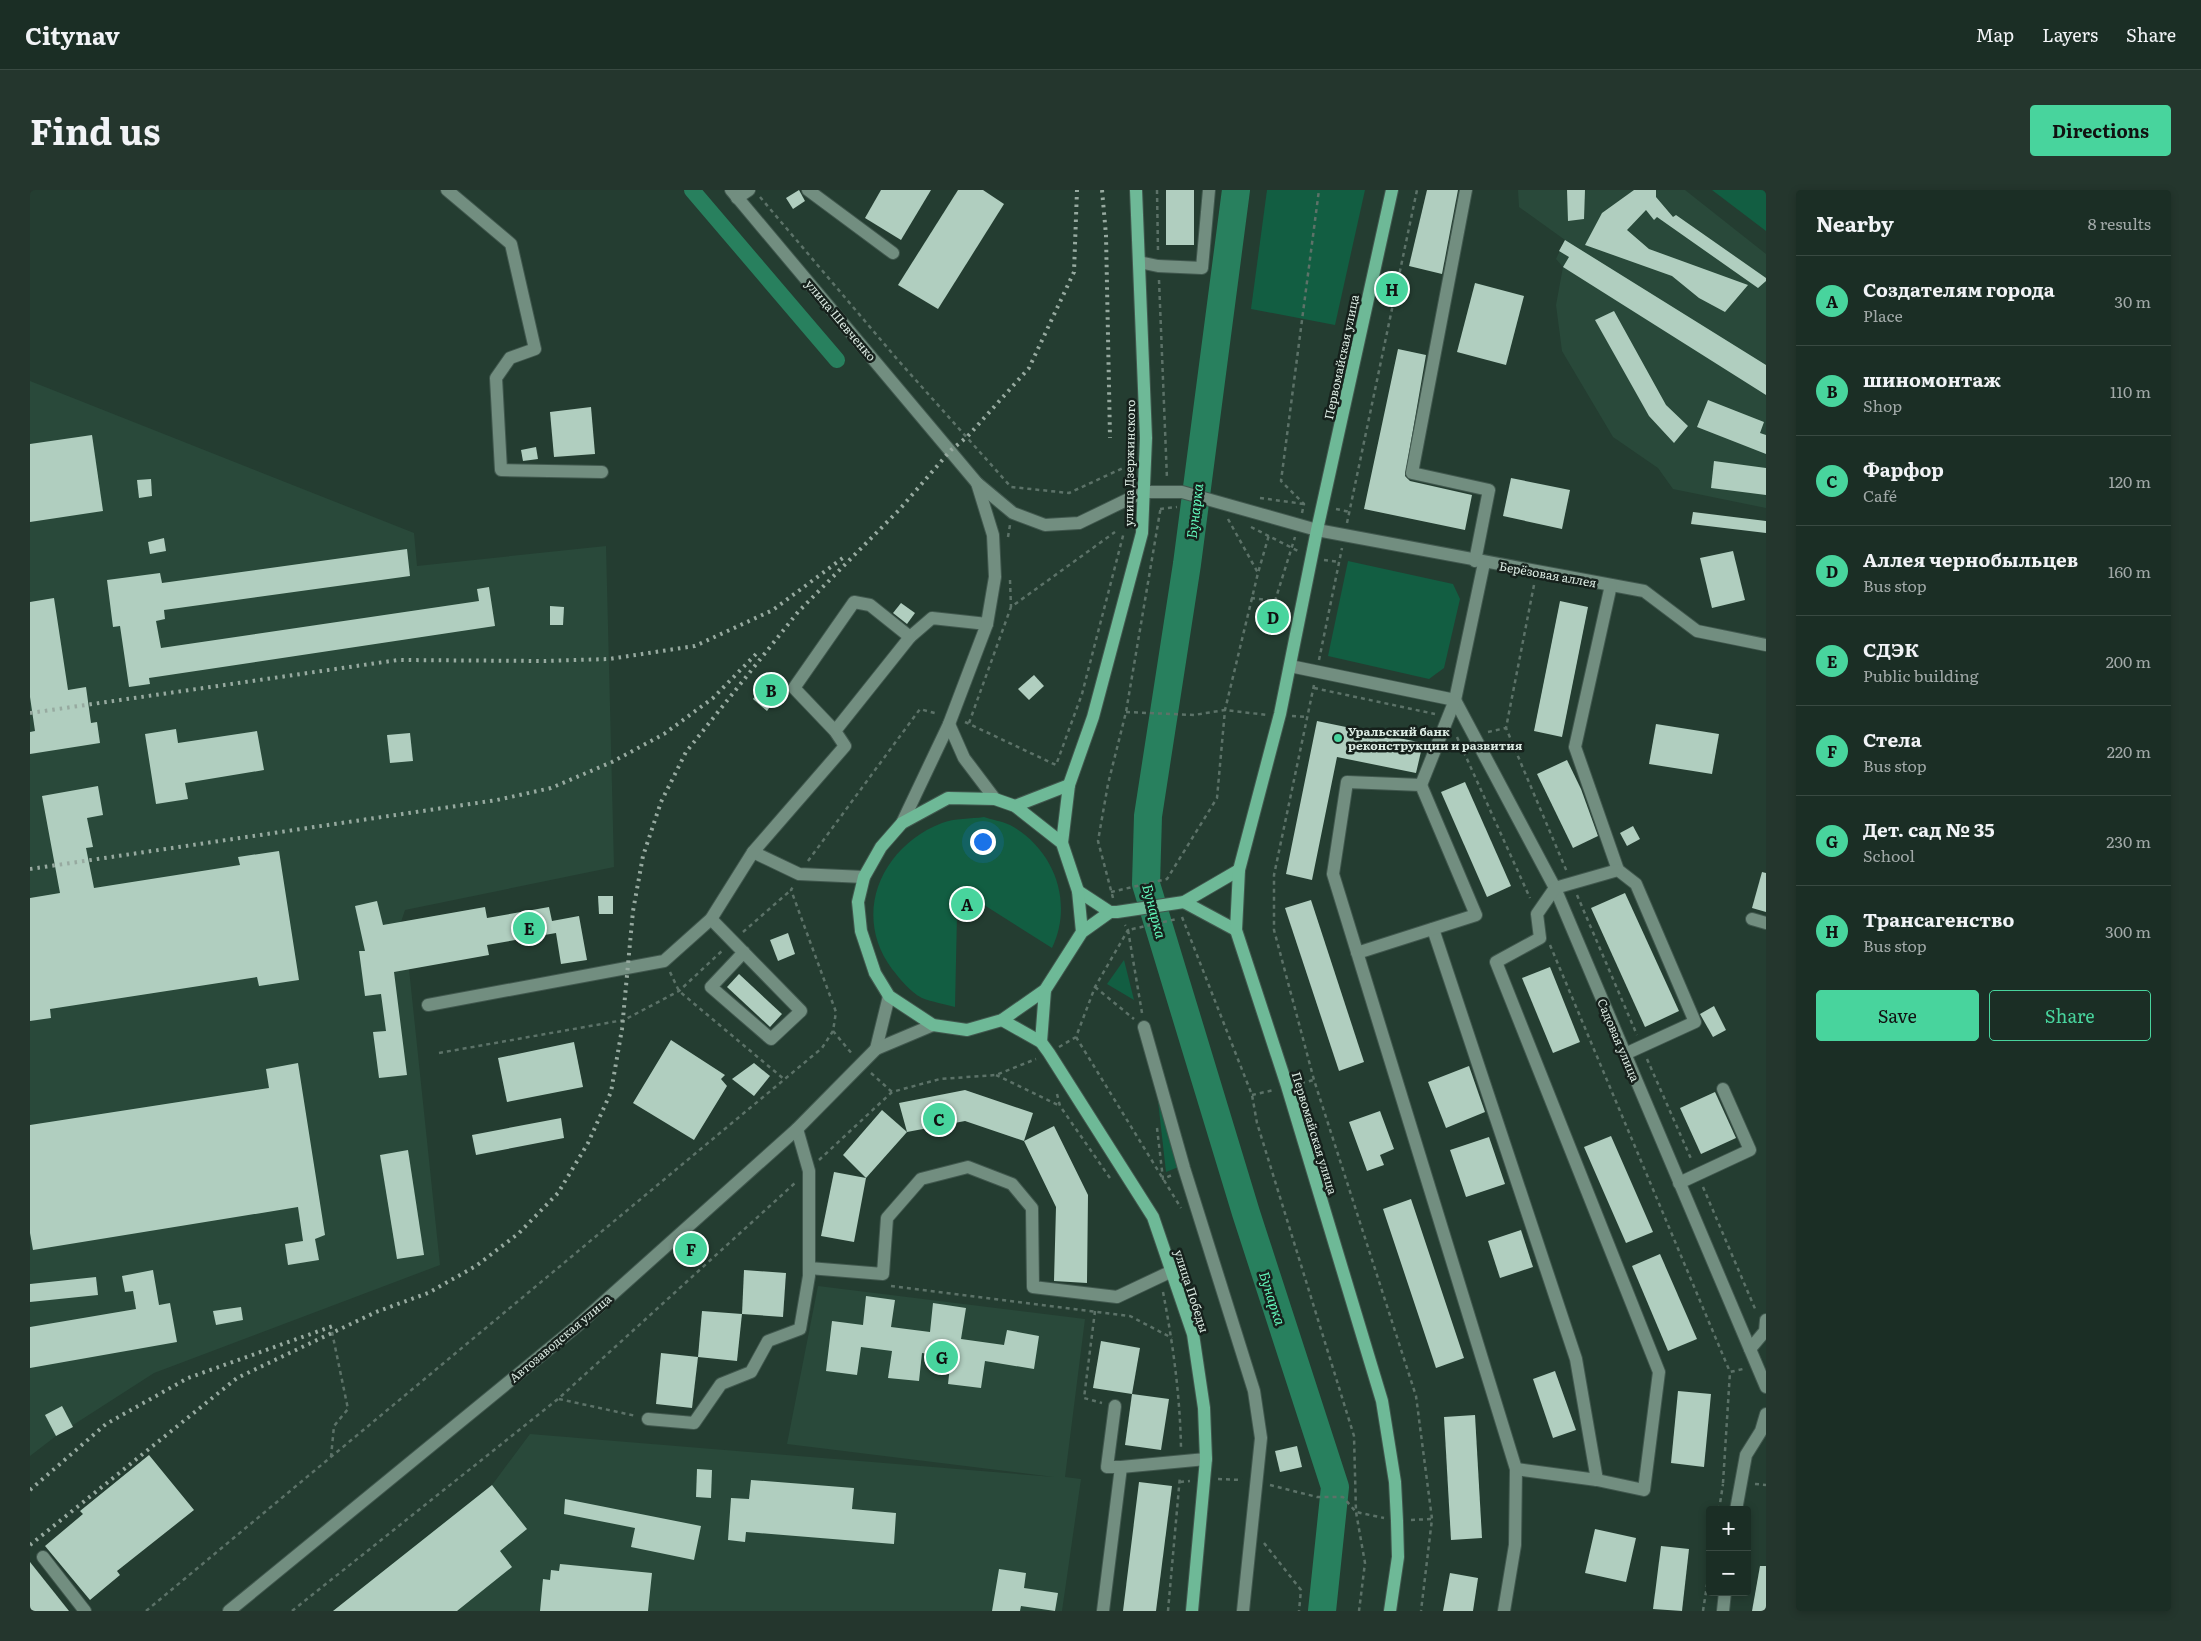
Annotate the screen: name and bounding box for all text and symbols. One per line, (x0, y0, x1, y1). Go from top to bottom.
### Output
text: Citynav (25, 17, 120, 52)
text: Map (1976, 21, 2014, 48)
text: Layers (2042, 21, 2098, 48)
text: Share (2126, 21, 2176, 48)
text: Find us (30, 104, 160, 156)
button: Directions (2030, 105, 2171, 156)
text: Nearby (1816, 207, 1894, 238)
text: 8 results (2088, 211, 2151, 235)
pin: H (1376, 270, 1408, 308)
street label: улица Шевченко (801, 275, 881, 365)
text: Создателям города (1863, 275, 2055, 303)
text: A (1826, 289, 1838, 313)
text: 30 m (2114, 289, 2151, 313)
street label: Первомайская улица (1319, 292, 1363, 421)
text: Place (1863, 303, 1903, 327)
text: шиномонтаж (1863, 365, 2001, 393)
text: B (1826, 379, 1838, 403)
text: 110 m (2110, 379, 2151, 403)
text: Shop (1863, 393, 1902, 417)
street label: улица Дзержинского (1119, 399, 1139, 527)
text: Фарфор (1863, 455, 1944, 483)
text: C (1826, 469, 1838, 493)
text: 120 m (2108, 469, 2151, 493)
water label: Бунарка (1181, 482, 1207, 540)
text: Café (1863, 483, 1897, 507)
text: Аллея чернобыльцев (1863, 545, 2078, 573)
street label: Берёзовая аллея (1498, 557, 1598, 591)
text: D (1826, 559, 1838, 583)
text: 160 m (2108, 559, 2151, 583)
text: Bus stop (1863, 573, 1927, 597)
pin: D (1257, 598, 1289, 636)
text: СДЭК (1863, 635, 1919, 663)
text: E (1827, 649, 1837, 673)
text: 200 m (2106, 649, 2151, 673)
text: Public building (1863, 663, 1979, 687)
pin: B (755, 671, 787, 709)
place label: Уральский банк реконструкции и развития (1348, 722, 1523, 754)
text: Стела (1863, 725, 1922, 753)
marker: Уральский банк реконструкции и развития (1332, 732, 1344, 744)
text: F (1827, 739, 1837, 763)
text: 220 m (2107, 739, 2151, 763)
text: Bus stop (1863, 753, 1927, 777)
text: Дет. сад № 35 (1863, 815, 1995, 843)
your location (970, 829, 996, 855)
text: G (1826, 829, 1838, 853)
text: 230 m (2106, 829, 2151, 853)
text: School (1863, 843, 1915, 867)
water label: Бунарка (1138, 882, 1172, 940)
pin: A (951, 885, 983, 923)
text: Трансагенство (1863, 905, 2014, 933)
pin: E (513, 909, 545, 947)
text: H (1825, 919, 1839, 943)
text: 300 m (2105, 919, 2151, 943)
text: Bus stop (1863, 933, 1927, 957)
button: Save (1816, 990, 1979, 1041)
button: Share (1989, 990, 2151, 1041)
street label: Садовая улица (1593, 996, 1645, 1085)
street label: Первомайская улица (1288, 1069, 1342, 1197)
pin: C (923, 1100, 955, 1138)
pin: F (675, 1230, 707, 1268)
street label: улица Победы (1170, 1247, 1214, 1335)
water label: Бунарка (1255, 1268, 1291, 1328)
street label: Автозаводская улица (505, 1289, 615, 1386)
pin: G (926, 1338, 958, 1376)
map controls (1706, 1506, 1751, 1596)
button: + (1706, 1506, 1751, 1551)
button: − (1706, 1551, 1751, 1596)

